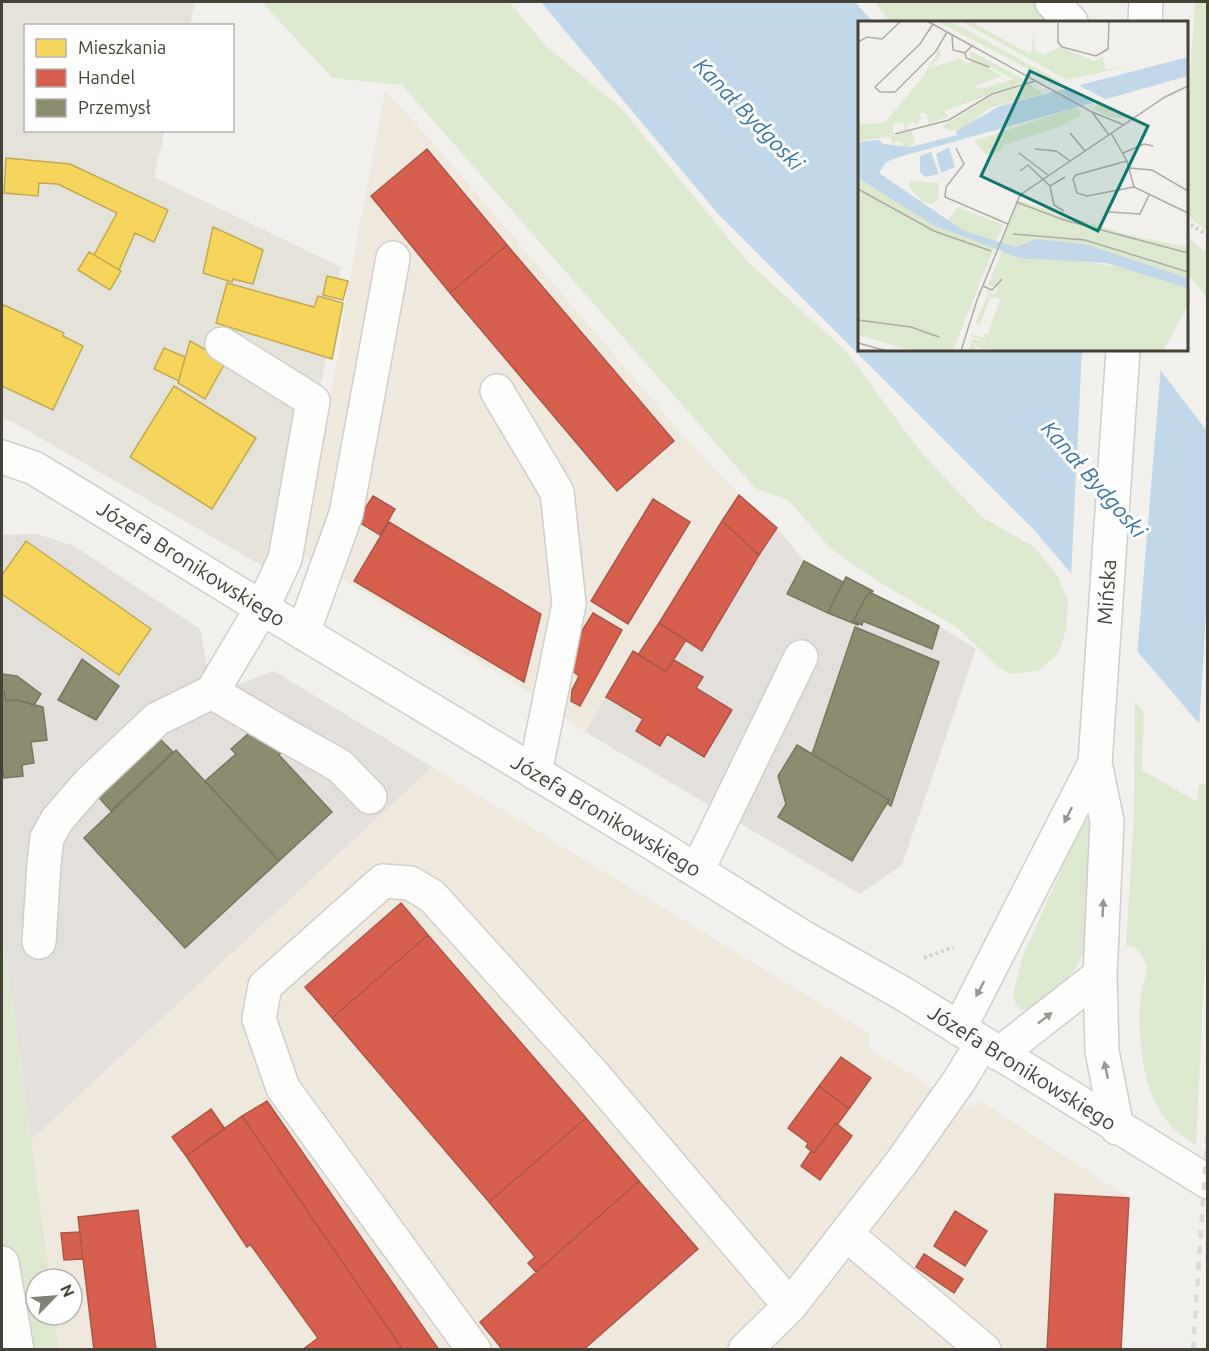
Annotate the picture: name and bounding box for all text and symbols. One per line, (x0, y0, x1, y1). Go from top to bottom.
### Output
inset map (858, 21, 1188, 351)
legend (24, 24, 234, 132)
text: Mieszkania (78, 37, 166, 57)
water label: Kanał Bydgoski (689, 52, 810, 176)
text: Handel (78, 67, 136, 87)
text: Przemysł (78, 97, 151, 117)
water label: Kanał Bydgoski (1037, 415, 1153, 543)
street label: Józefa Bronikowskiego (93, 495, 290, 631)
street label: Mińska (1092, 558, 1120, 626)
street label: Józefa Bronikowskiego (507, 749, 706, 881)
one-way arrow (1064, 807, 1073, 824)
one-way arrow (1099, 899, 1108, 918)
one-way arrow (975, 980, 985, 998)
street label: Józefa Bronikowskiego (924, 999, 1121, 1135)
one-way arrow (1038, 1012, 1053, 1024)
one-way arrow (1101, 1061, 1110, 1080)
north arrow (24, 1267, 84, 1327)
text: N (57, 1281, 78, 1300)

